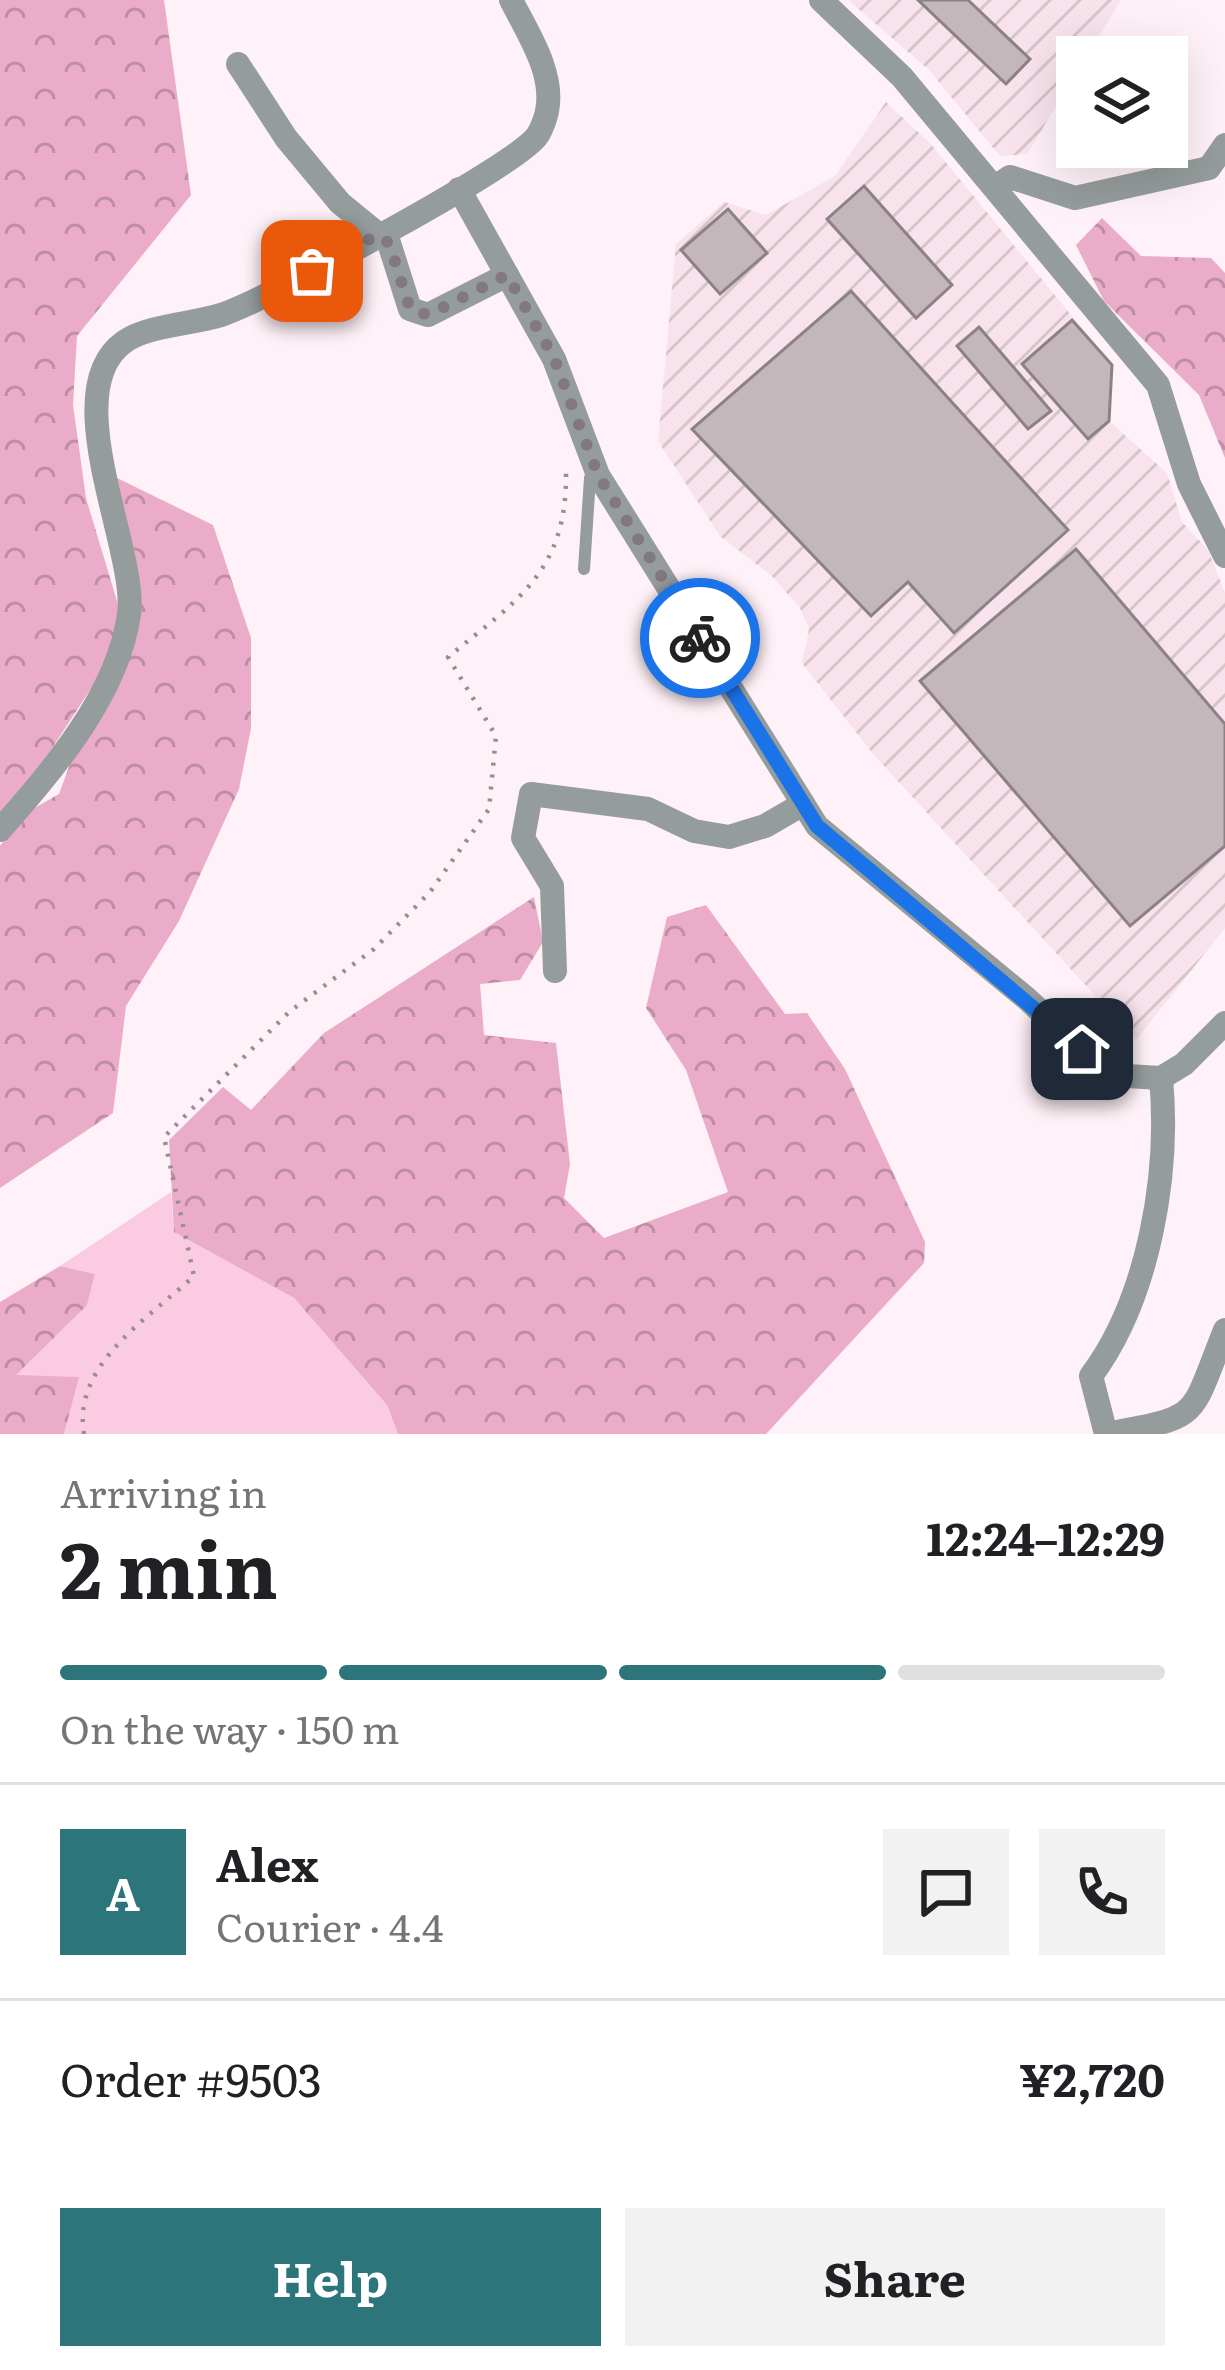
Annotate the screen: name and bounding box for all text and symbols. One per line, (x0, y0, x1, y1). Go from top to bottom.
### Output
map controls (1056, 36, 1188, 168)
button: layers (1056, 36, 1188, 168)
pin (261, 220, 363, 322)
icon: bag (279, 238, 345, 304)
courier (640, 578, 760, 698)
icon: bike (667, 605, 733, 671)
pin (1031, 998, 1133, 1100)
icon: home (1049, 1016, 1115, 1082)
text: Arriving in (60, 1462, 267, 1520)
text: 12:24–12:29 (926, 1503, 1165, 1570)
text: 2 min (60, 1507, 278, 1623)
text: On the way · 150 m (60, 1698, 400, 1756)
text: Alex (216, 1829, 318, 1896)
button: chat (883, 1829, 1009, 1955)
button: phone (1039, 1829, 1165, 1955)
text: A (106, 1858, 140, 1925)
text: Courier · 4.4 (216, 1896, 443, 1954)
text: Order #9503 (60, 2044, 322, 2111)
text: ¥2,720 (1019, 2044, 1165, 2111)
button: Help (60, 2208, 601, 2346)
button: Share (625, 2208, 1165, 2346)

